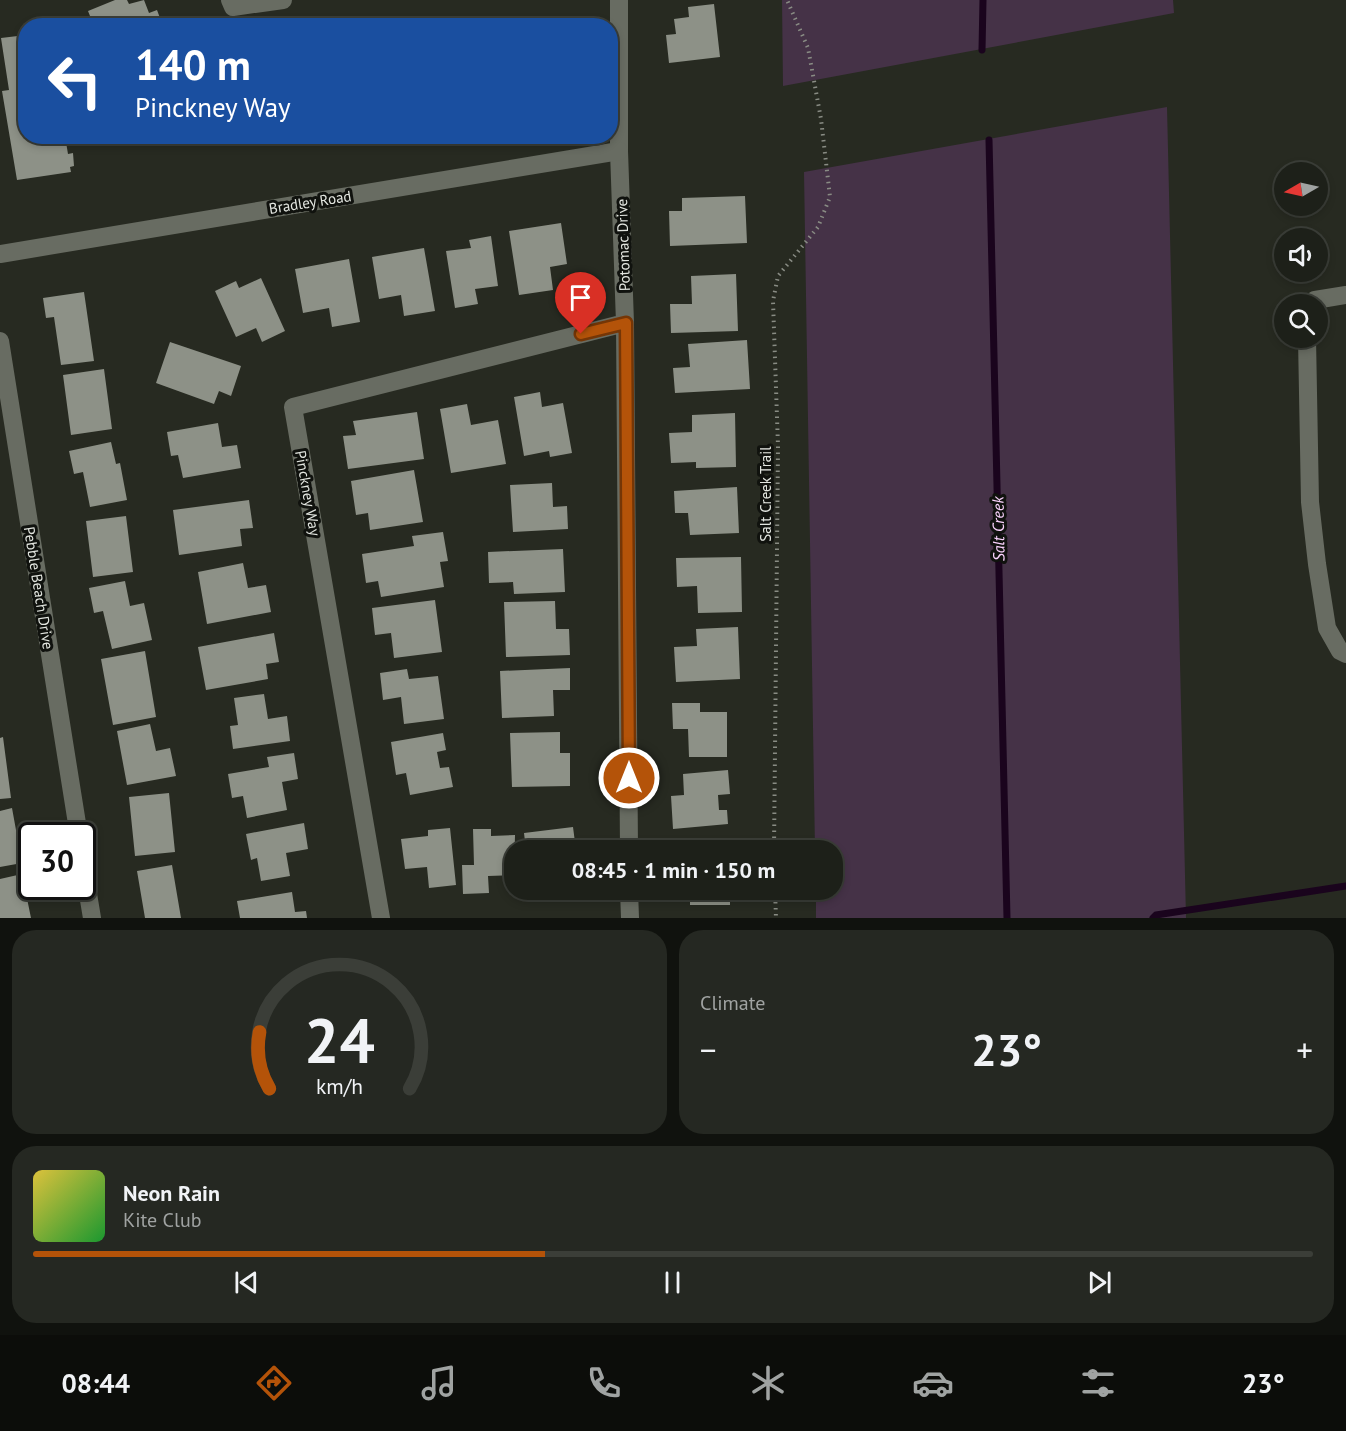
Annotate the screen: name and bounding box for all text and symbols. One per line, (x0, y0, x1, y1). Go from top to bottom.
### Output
text: 140 m (135, 37, 251, 92)
icon: left (36, 42, 114, 120)
text: Pinckney Way (135, 90, 291, 124)
north arrow (1274, 162, 1328, 216)
map controls (1274, 162, 1328, 348)
street label: Bradley Road (267, 186, 353, 218)
street label: Potomac Drive (612, 198, 634, 292)
button: sound (1274, 228, 1328, 282)
pin (555, 272, 606, 334)
icon: arrive (564, 281, 597, 314)
button: search (1274, 294, 1328, 348)
street label: Salt Creek Trail (756, 446, 775, 542)
street label: Pinckney Way (291, 449, 325, 537)
water label: Salt Creek (987, 496, 1009, 562)
street label: Pebble Beach Drive (20, 525, 58, 651)
position arrow (597, 746, 661, 810)
speed limit sign: 30 (18, 822, 96, 900)
text: 08:45 · 1 min · 150 m (572, 856, 775, 884)
text: Climate (700, 990, 766, 1016)
text: 24 (304, 999, 375, 1080)
text: 23° (971, 1020, 1042, 1078)
text: − (700, 1028, 717, 1071)
text: + (1296, 1028, 1313, 1071)
text: km/h (316, 1072, 363, 1100)
text: Neon Rain (123, 1179, 220, 1207)
text: Kite Club (123, 1207, 201, 1233)
icon: previous (230, 1266, 263, 1299)
icon: pause (656, 1266, 689, 1299)
icon: next (1083, 1266, 1116, 1299)
icon: directions (253, 1362, 295, 1404)
icon: music (418, 1362, 460, 1404)
icon: phone (583, 1362, 625, 1404)
icon: climate (747, 1362, 789, 1404)
icon: car (912, 1362, 954, 1404)
icon: filters (1077, 1362, 1119, 1404)
text: 08:44 (61, 1366, 130, 1400)
text: 23° (1242, 1366, 1284, 1400)

